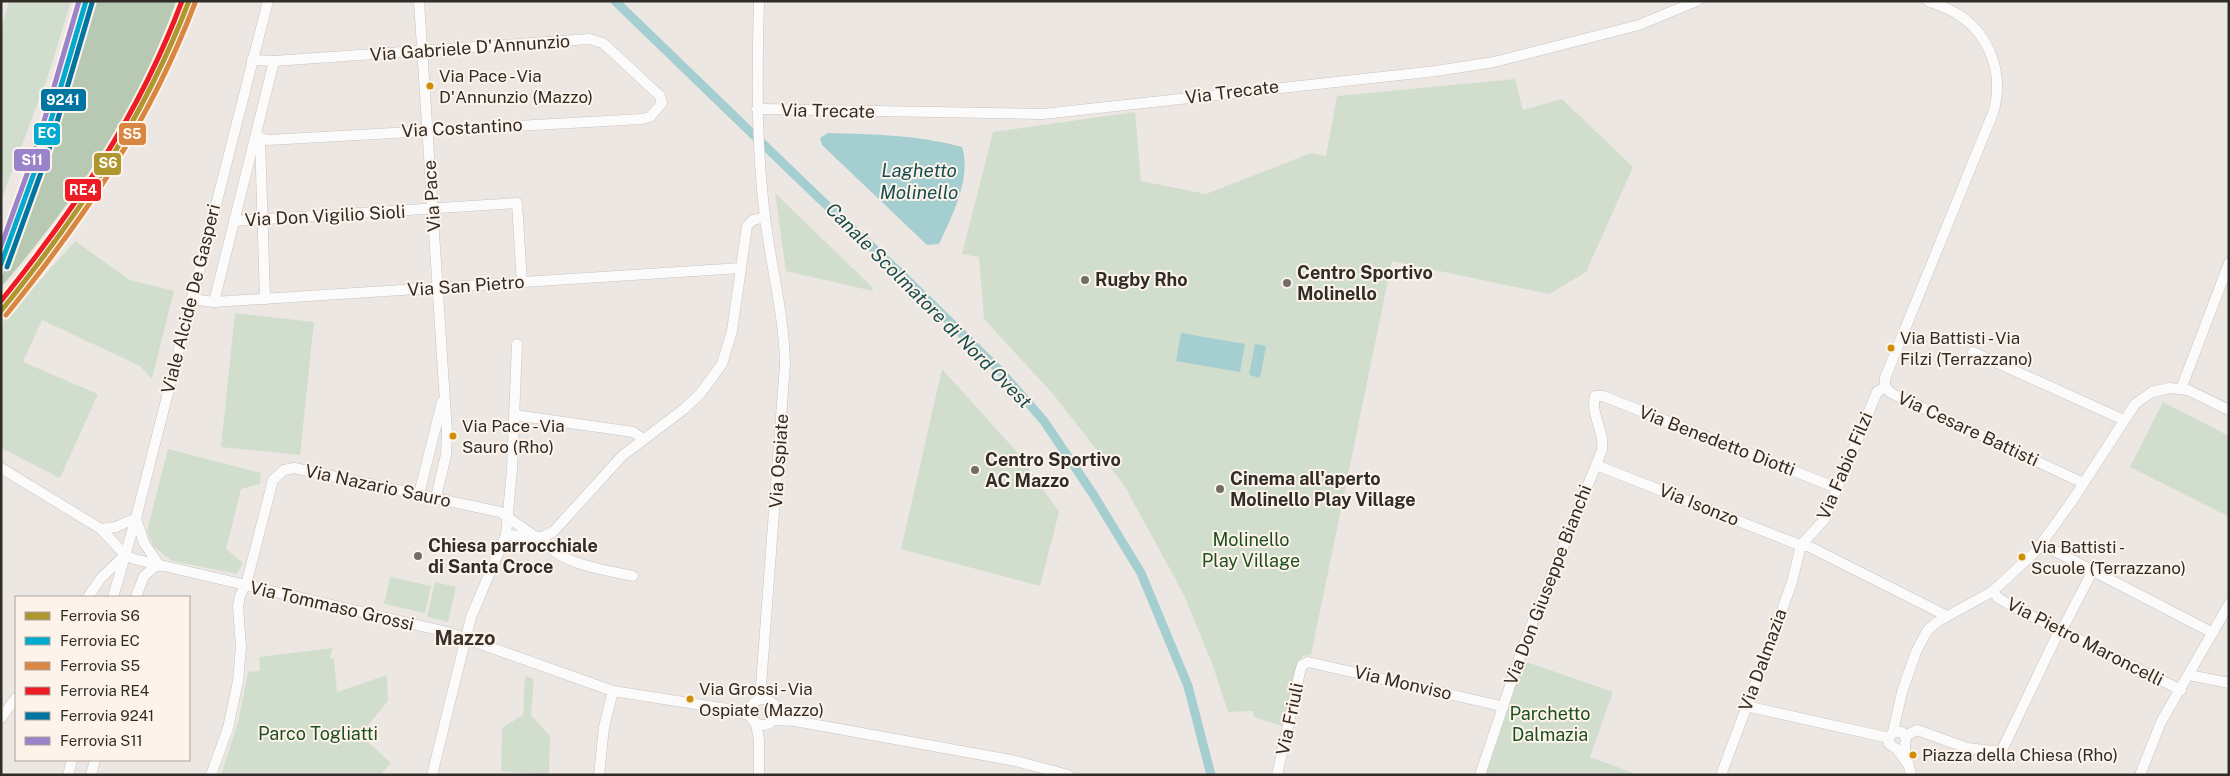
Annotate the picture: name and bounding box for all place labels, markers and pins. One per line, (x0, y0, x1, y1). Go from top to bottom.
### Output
place label: Via Pace - Via D'Annunzio (Mazzo) (439, 66, 593, 107)
marker: Via Pace - Via D'Annunzio (Mazzo) (425, 81, 435, 91)
place label: Centro Sportivo Molinello (1297, 262, 1433, 304)
place label: Rugby Rho (1095, 269, 1188, 290)
marker: Rugby Rho (1079, 274, 1091, 286)
marker: Centro Sportivo Molinello (1281, 277, 1293, 289)
place label: Via Battisti - Via Filzi (Terrazzano) (1900, 328, 2033, 369)
marker: Via Battisti - Via Filzi (Terrazzano) (1886, 343, 1896, 353)
place label: Via Pace - Via Sauro (Rho) (462, 416, 565, 457)
marker: Via Pace - Via Sauro (Rho) (448, 431, 458, 441)
place label: Centro Sportivo AC Mazzo (985, 449, 1121, 491)
marker: Centro Sportivo AC Mazzo (969, 464, 981, 476)
place label: Cinema all'aperto Molinello Play Village (1230, 468, 1416, 510)
marker: Cinema all'aperto Molinello Play Village (1214, 483, 1226, 495)
place label: Chiesa parrocchiale di Santa Croce (428, 535, 598, 577)
place label: Via Battisti - Scuole (Terrazzano) (2031, 537, 2186, 578)
marker: Chiesa parrocchiale di Santa Croce (412, 550, 424, 562)
marker: Via Battisti - Scuole (Terrazzano) (2017, 552, 2027, 562)
place label: Via Grossi - Via Ospiate (Mazzo) (699, 679, 824, 720)
marker: Via Grossi - Via Ospiate (Mazzo) (685, 694, 695, 704)
place label: Piazza della Chiesa (Rho) (1922, 745, 2118, 765)
marker: Piazza della Chiesa (Rho) (1908, 750, 1918, 760)

